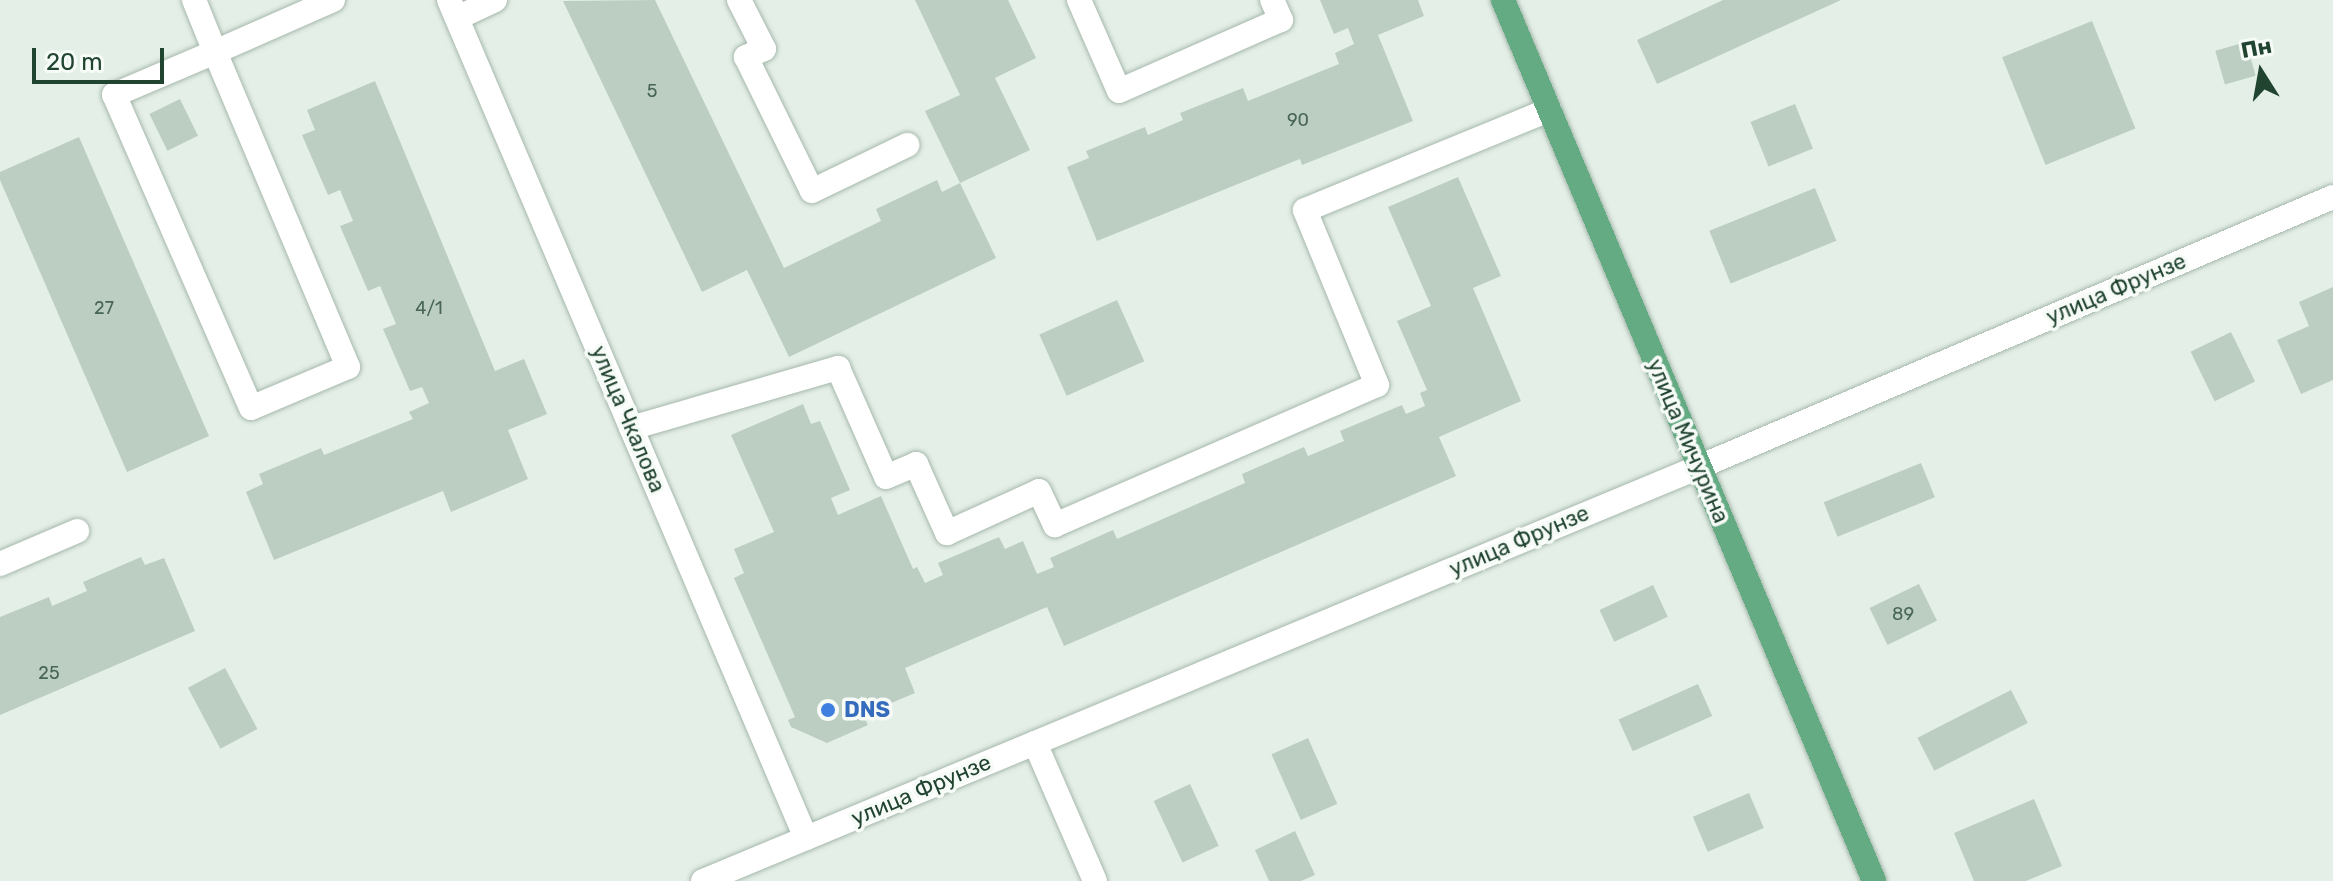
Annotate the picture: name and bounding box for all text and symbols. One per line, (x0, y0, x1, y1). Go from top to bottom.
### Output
scale bar (36, 32, 168, 82)
north arrow (2221, 32, 2301, 112)
text: Пн (2239, 32, 2274, 64)
text: 20 m (46, 48, 103, 76)
house number: 5 (647, 80, 657, 102)
house number: 90 (1287, 109, 1309, 131)
street label: улица Фрунзе (2042, 248, 2190, 330)
house number: 27 (94, 297, 114, 319)
house number: 4/1 (415, 297, 443, 319)
street label: улица Чкалова (585, 342, 671, 496)
street label: улица Мичурина (1642, 355, 1734, 527)
street label: улица Фрунзе (1445, 500, 1593, 582)
house number: 89 (1892, 603, 1914, 625)
house number: 25 (38, 662, 60, 684)
place label: DNS (844, 697, 890, 723)
marker: DNS (819, 701, 837, 719)
street label: улица Фрунзе (847, 749, 995, 831)

